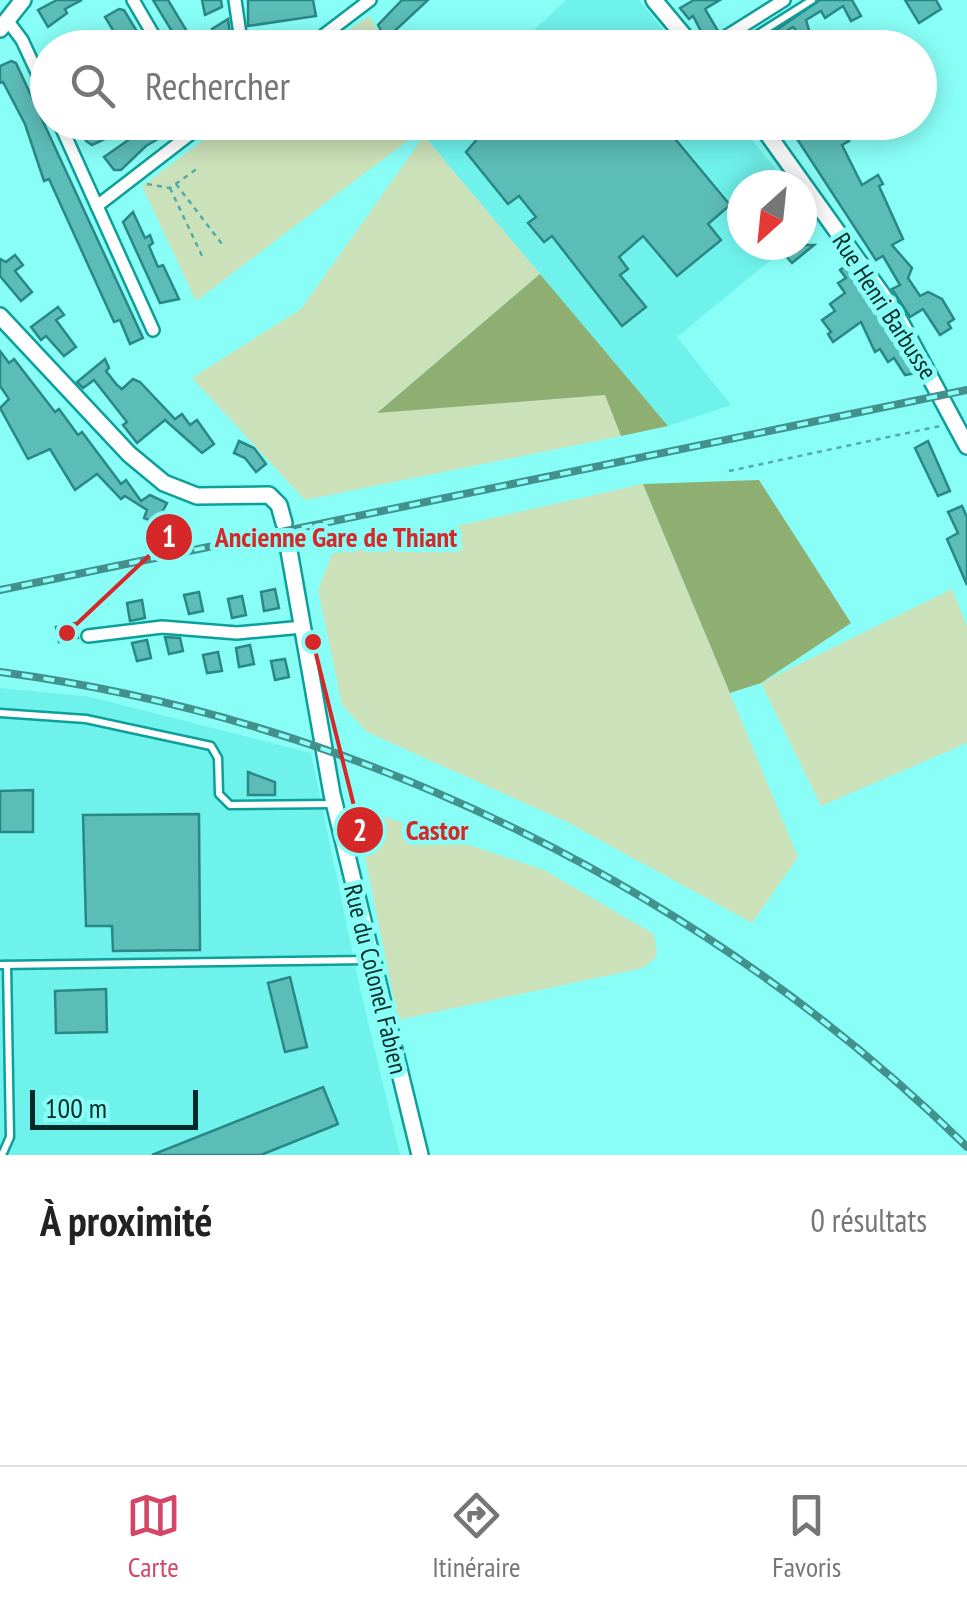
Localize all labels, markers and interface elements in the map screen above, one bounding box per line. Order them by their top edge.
search box [30,30,937,140]
icon: search [65,58,120,113]
text: Rechercher [145,61,290,110]
north arrow [727,170,817,260]
street label: Rue Henri Barbusse [826,227,944,385]
callout: Ancienne Gare de Thiant [144,508,477,566]
text: 1 [162,516,176,555]
text: Ancienne Gare de Thiant [214,518,457,555]
callout: Castor [335,801,488,859]
text: 2 [353,810,367,849]
text: Castor [406,811,469,848]
street label: Rue du Colonel Fabien [337,881,415,1077]
scale bar [30,1085,198,1130]
text: 100 m [45,1089,107,1126]
text: À proximité [40,1193,212,1248]
text: 0 résultats [810,1199,927,1241]
tab: Carte [126,1488,181,1585]
tab: Itinéraire [432,1488,521,1585]
tab: Favoris [772,1488,841,1585]

